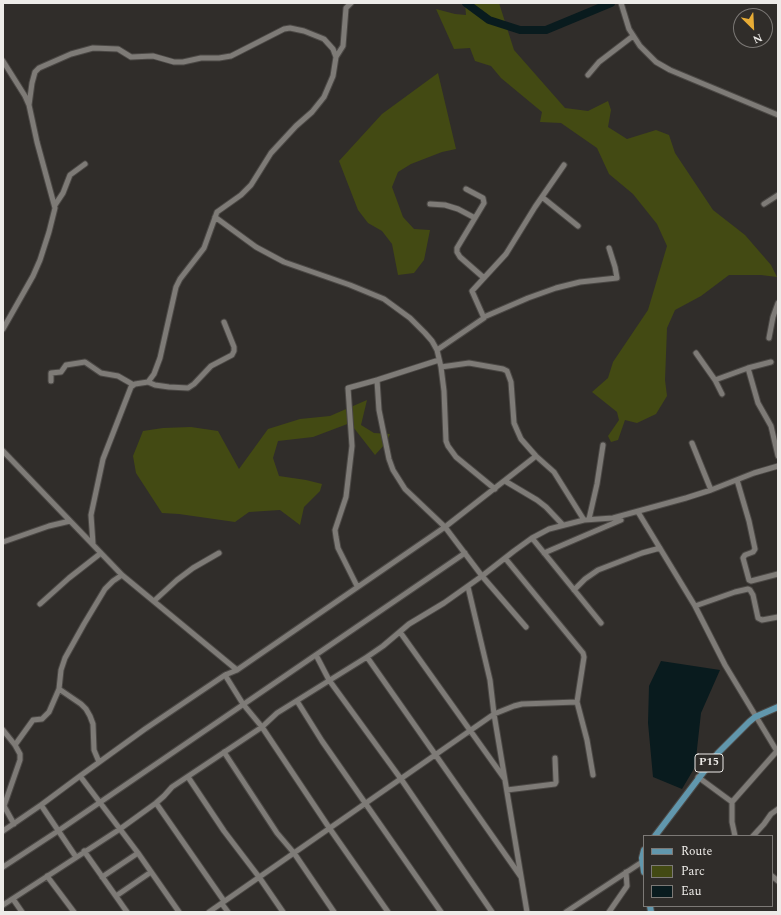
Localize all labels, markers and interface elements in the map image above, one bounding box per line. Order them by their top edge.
north arrow [733,8,773,48]
text: N [750,29,765,48]
road number: P15 [695,754,723,772]
legend [643,835,773,907]
text: Route [681,842,712,861]
text: Parc [681,862,705,881]
text: Eau [681,882,701,901]

